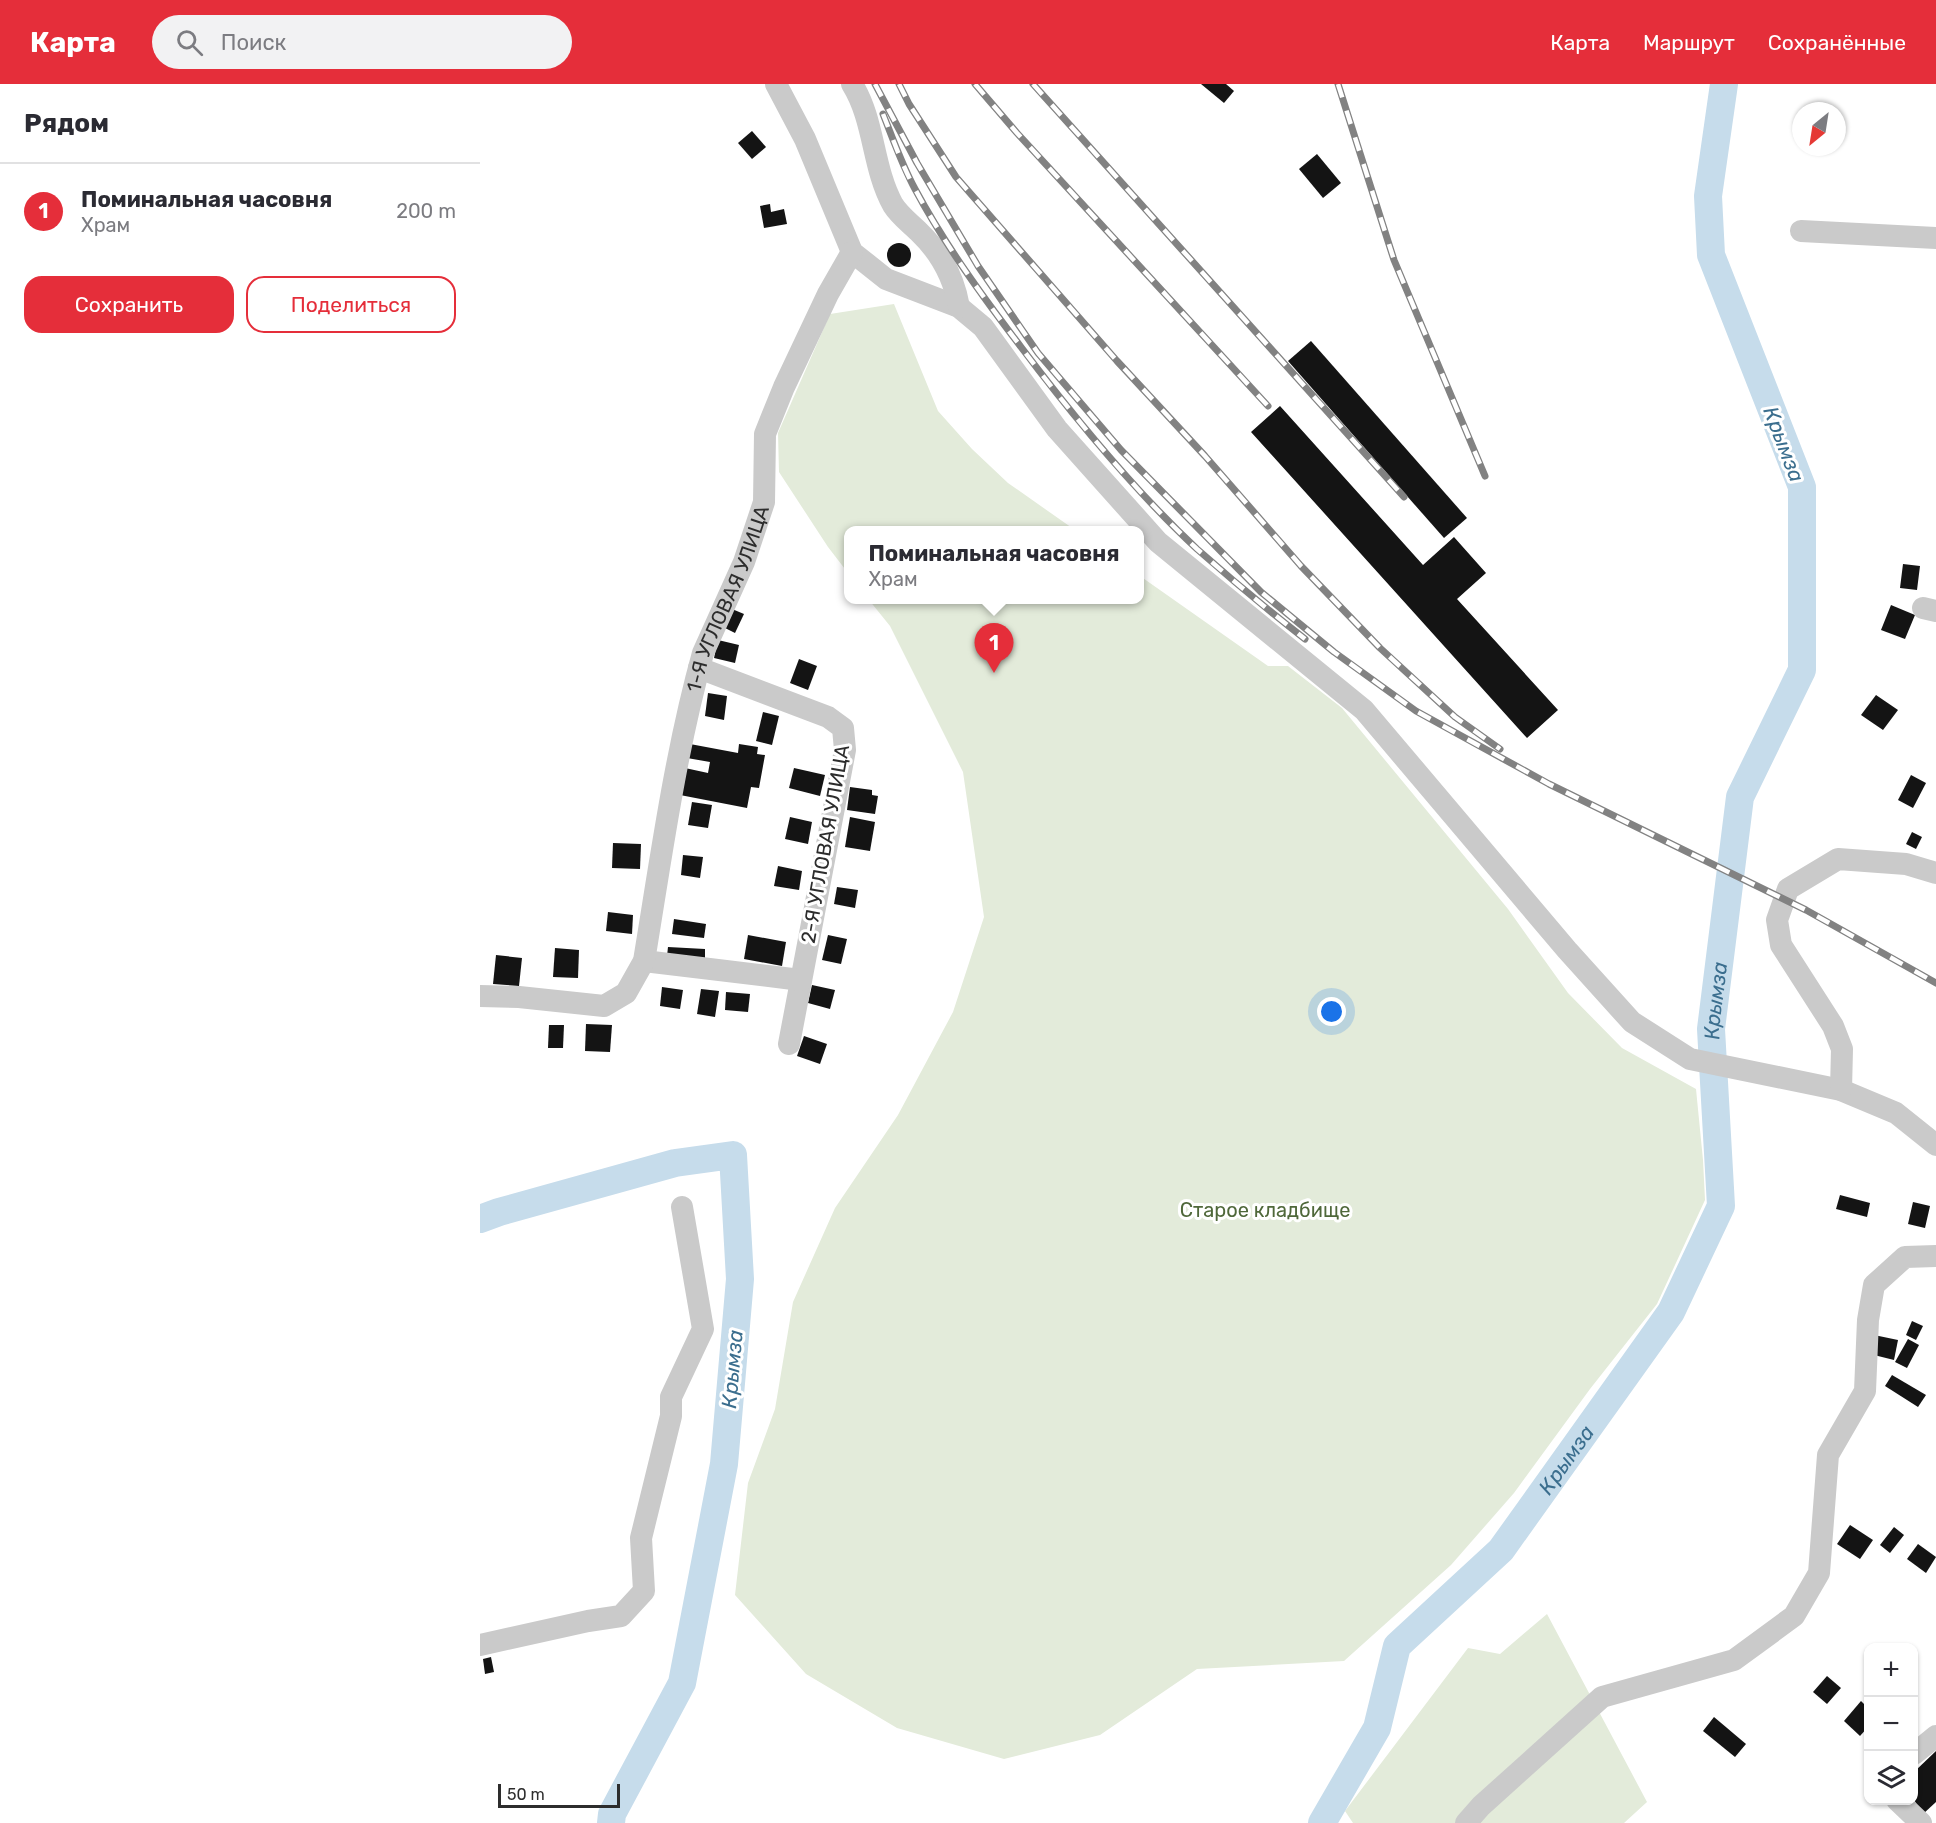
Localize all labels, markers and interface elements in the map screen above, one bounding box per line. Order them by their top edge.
search box [152,15,572,69]
text: Карта [30,26,116,59]
icon: search [173,26,206,59]
text: Поиск [221,29,286,56]
text: Карта [1550,30,1610,55]
text: Маршрут [1643,30,1735,55]
text: Сохранённые [1768,30,1906,55]
north arrow [1792,102,1846,156]
text: Рядом [24,108,109,139]
text: Поминальная часовня [81,186,332,213]
text: 1 [39,199,48,223]
text: 200 m [396,199,456,223]
text: Храм [81,213,130,237]
button: Сохранить [24,276,234,333]
button: Поделиться [246,276,456,333]
water label: Крымза [1758,403,1810,485]
street label: 1-Я УГЛОВАЯ УЛИЦА [681,502,774,695]
popup [844,526,1144,604]
text: Поминальная часовня [868,540,1120,567]
text: Храм [868,567,918,591]
pin: 1 [974,624,1014,673]
street label: 2-Я УГЛОВАЯ УЛИЦА [796,743,854,945]
water label: Крымза [1698,960,1732,1041]
your location [1317,997,1346,1026]
park label: Старое кладбище [1180,1198,1350,1222]
water label: Крымза [716,1329,748,1409]
water label: Крымза [1533,1420,1599,1499]
map controls [1864,1643,1918,1805]
button: + [1864,1643,1918,1697]
button: − [1864,1697,1918,1751]
button: layers [1864,1751,1918,1805]
scale bar [498,1781,620,1808]
text: 50 m [507,1785,545,1804]

